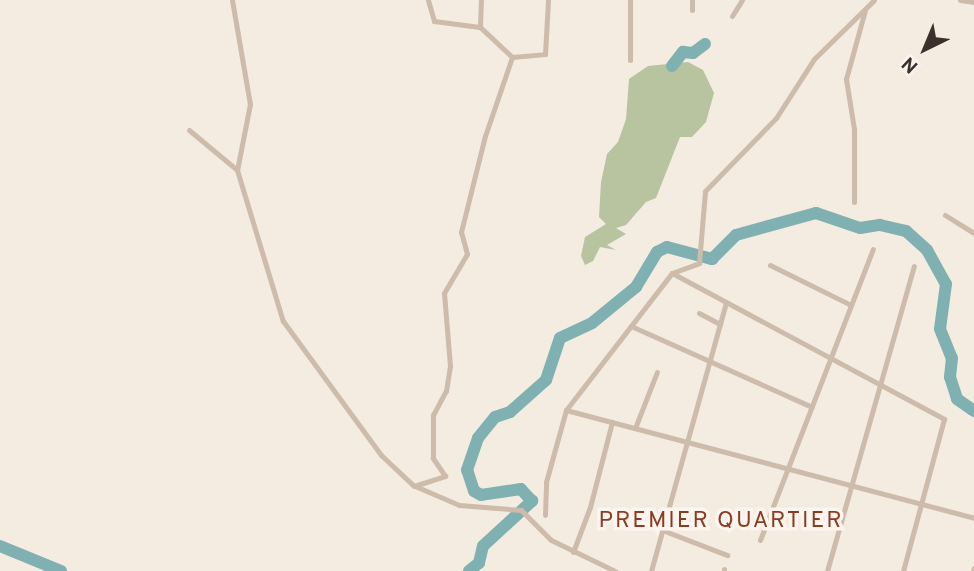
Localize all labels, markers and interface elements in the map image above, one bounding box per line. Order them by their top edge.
north arrow [890,14,960,84]
text: N [898,51,924,78]
district label: PREMIER QUARTIER [601,508,841,536]

